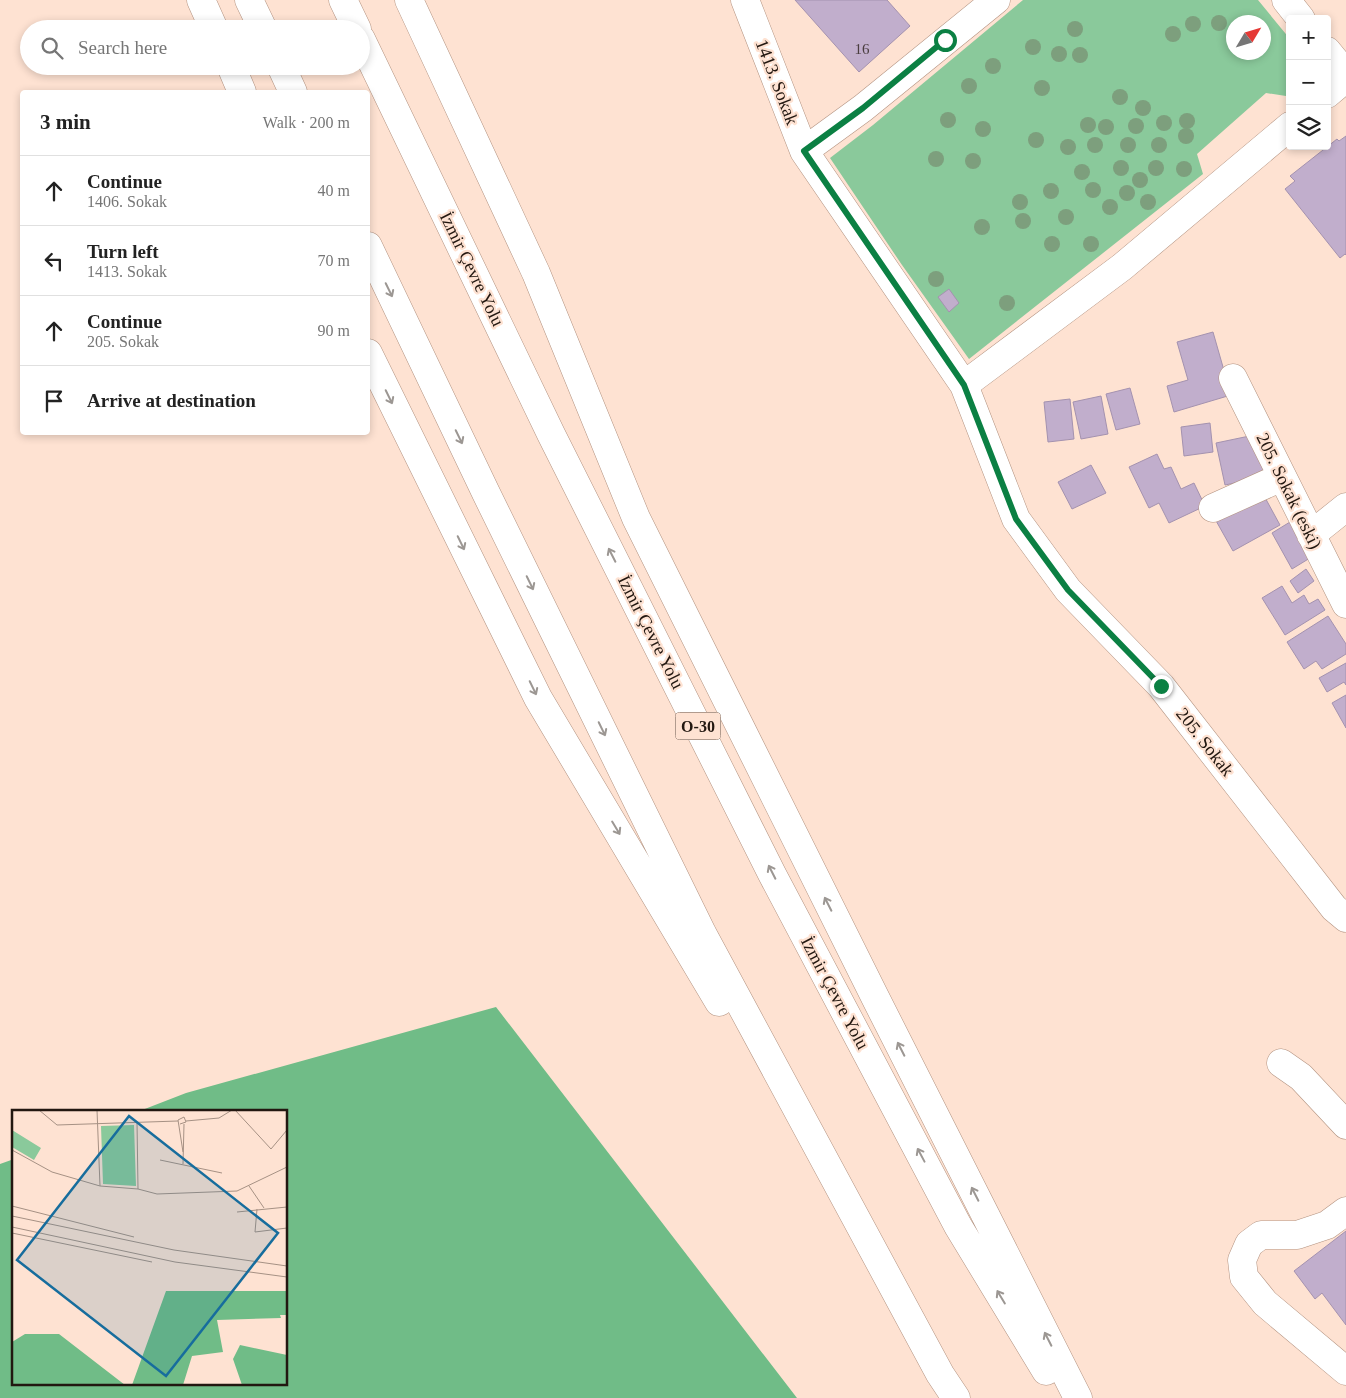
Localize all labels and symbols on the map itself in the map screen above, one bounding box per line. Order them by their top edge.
north arrow [1226,15,1271,60]
route start [934,29,957,52]
street label: 1413. Sokak [752,36,802,128]
house number: 16 [855,41,870,57]
street label: İzmir Çevre Yolu [436,209,508,329]
one-way arrow [384,283,394,298]
one-way arrow [385,389,394,404]
one-way arrow [455,429,464,444]
street label: 205. Sokak (eski) [1251,430,1326,553]
one-way arrow [456,535,466,550]
one-way arrow [607,548,616,563]
street label: İzmir Çevre Yolu [614,572,688,692]
one-way arrow [526,575,535,590]
route end [1150,675,1173,698]
one-way arrow [529,680,539,695]
street label: 205. Sokak [1172,704,1238,780]
road number: O-30 [676,712,720,739]
one-way arrow [598,721,607,736]
one-way arrow [611,821,621,835]
one-way arrow [767,865,776,880]
one-way arrow [823,897,832,912]
street label: İzmir Çevre Yolu [797,933,873,1053]
one-way arrow [896,1042,905,1057]
inset map [12,1110,288,1386]
one-way arrow [915,1149,925,1163]
one-way arrow [970,1187,979,1202]
one-way arrow [995,1290,1005,1304]
one-way arrow [1043,1332,1052,1347]

